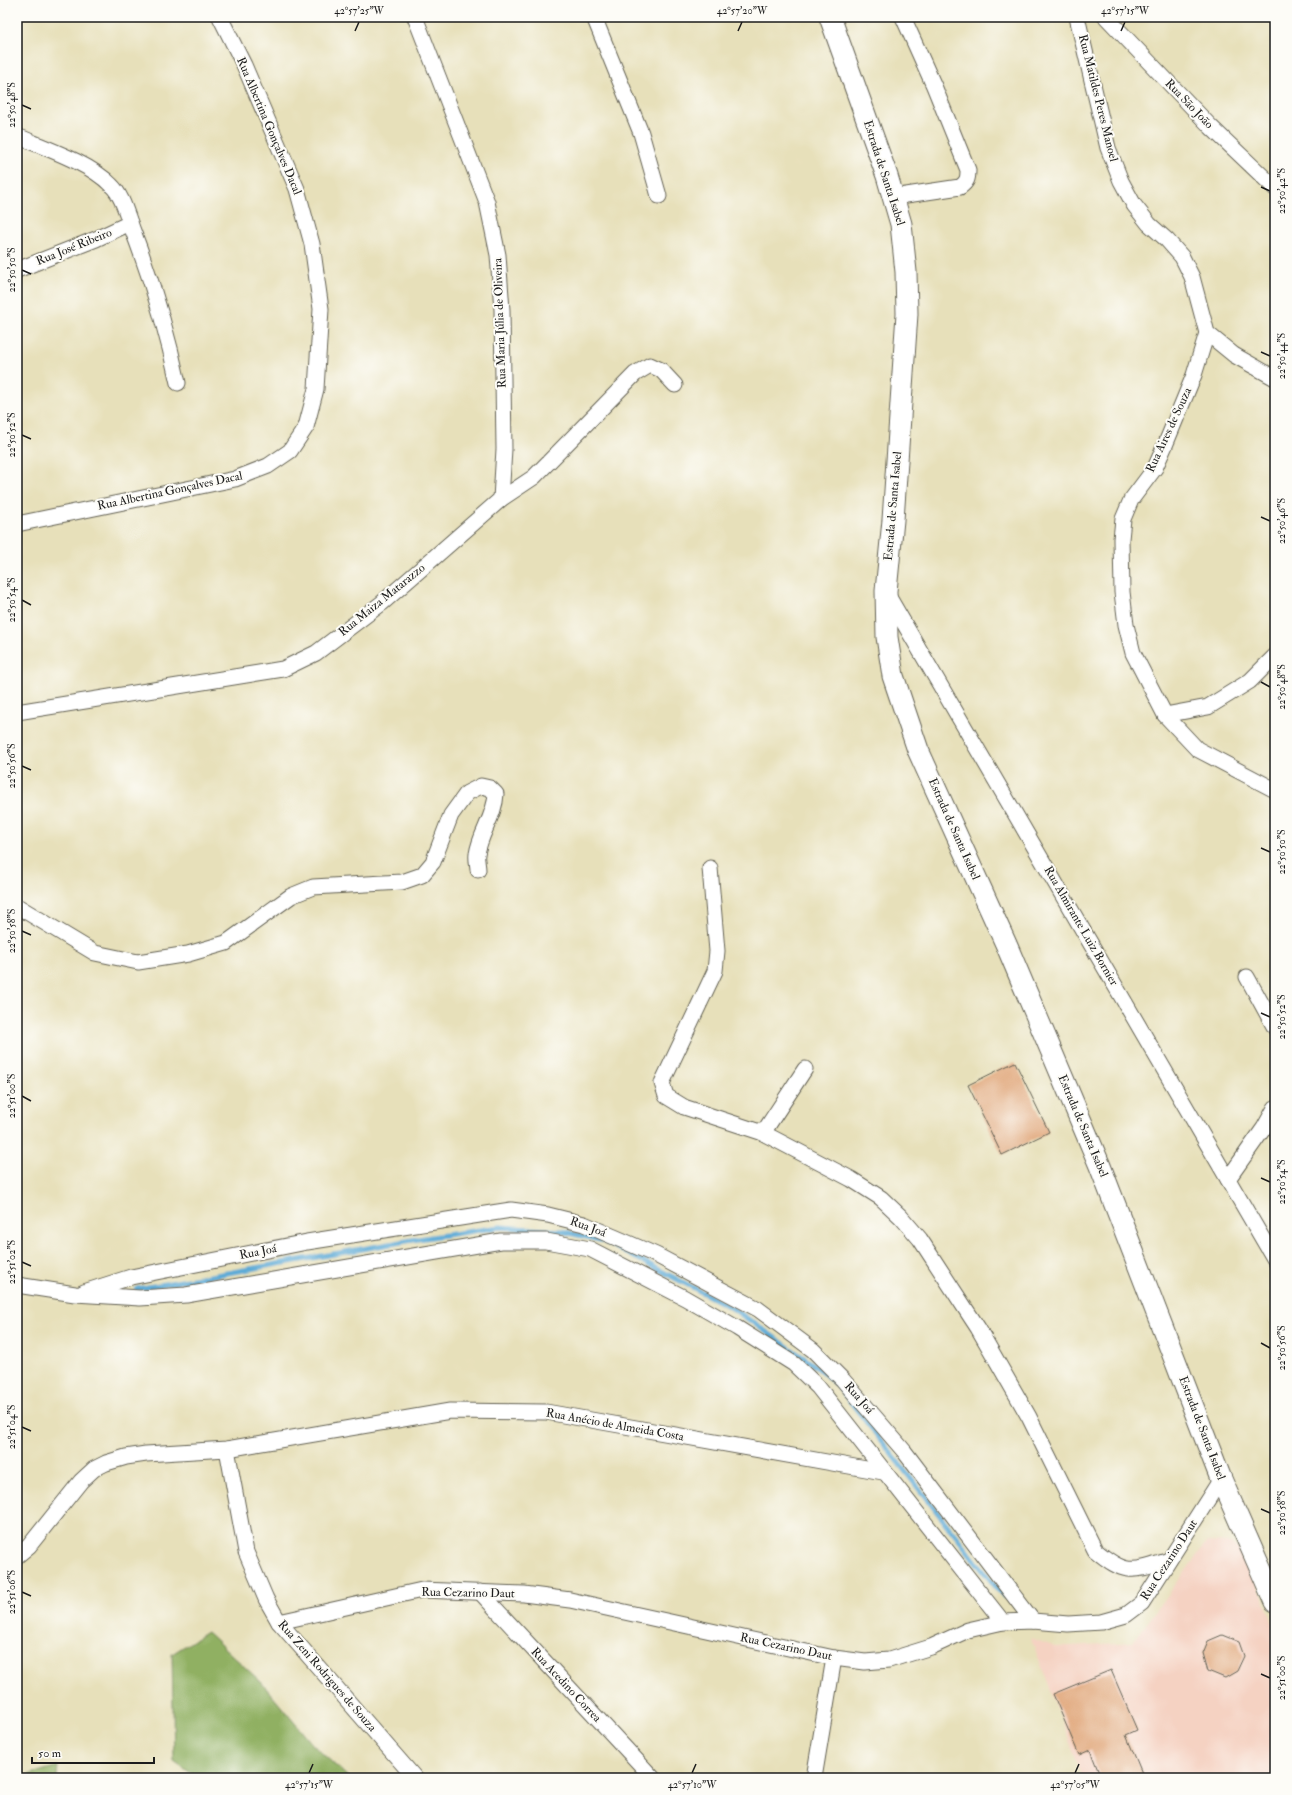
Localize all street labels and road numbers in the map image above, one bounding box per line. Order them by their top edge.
street label: Rua Matildes Peres Manoel [1075,33,1121,163]
street label: Rua Albertina Gonçalves Dacal [233,55,305,197]
street label: Rua São João [1162,76,1216,132]
street label: Estrada de Santa Isabel [860,118,908,228]
street label: Rua José Ribeiro [34,225,114,269]
street label: Rua Maria Júlia de Oliveira [490,257,510,388]
street label: Rua Aires de Souza [1143,384,1196,475]
street label: Estrada de Santa Isabel [881,451,905,561]
street label: Rua Albertina Gonçalves Dacal [96,468,244,514]
street label: Rua Maiza Matarazzo [336,560,429,640]
street label: Estrada de Santa Isabel [925,776,983,882]
street label: Rua Almirante Luiz Bornier [1041,864,1122,989]
street label: Estrada de Santa Isabel [1055,1073,1111,1179]
street label: Rua Joá [568,1214,609,1241]
street label: Rua Joá [238,1241,279,1263]
street label: Estrada de Santa Isabel [1175,1374,1229,1482]
street label: Rua Joá [841,1379,878,1418]
street label: Rua Anécio de Almeida Costa [545,1405,686,1445]
street label: Rua Cezarino Daut [1137,1517,1201,1603]
street label: Rua Cezarino Daut [421,1585,515,1601]
street label: Rua Zeni Rodrigues de Souza [275,1617,380,1736]
street label: Rua Cezarino Daut [739,1630,833,1664]
street label: Rua Acedino Correa [528,1645,605,1726]

